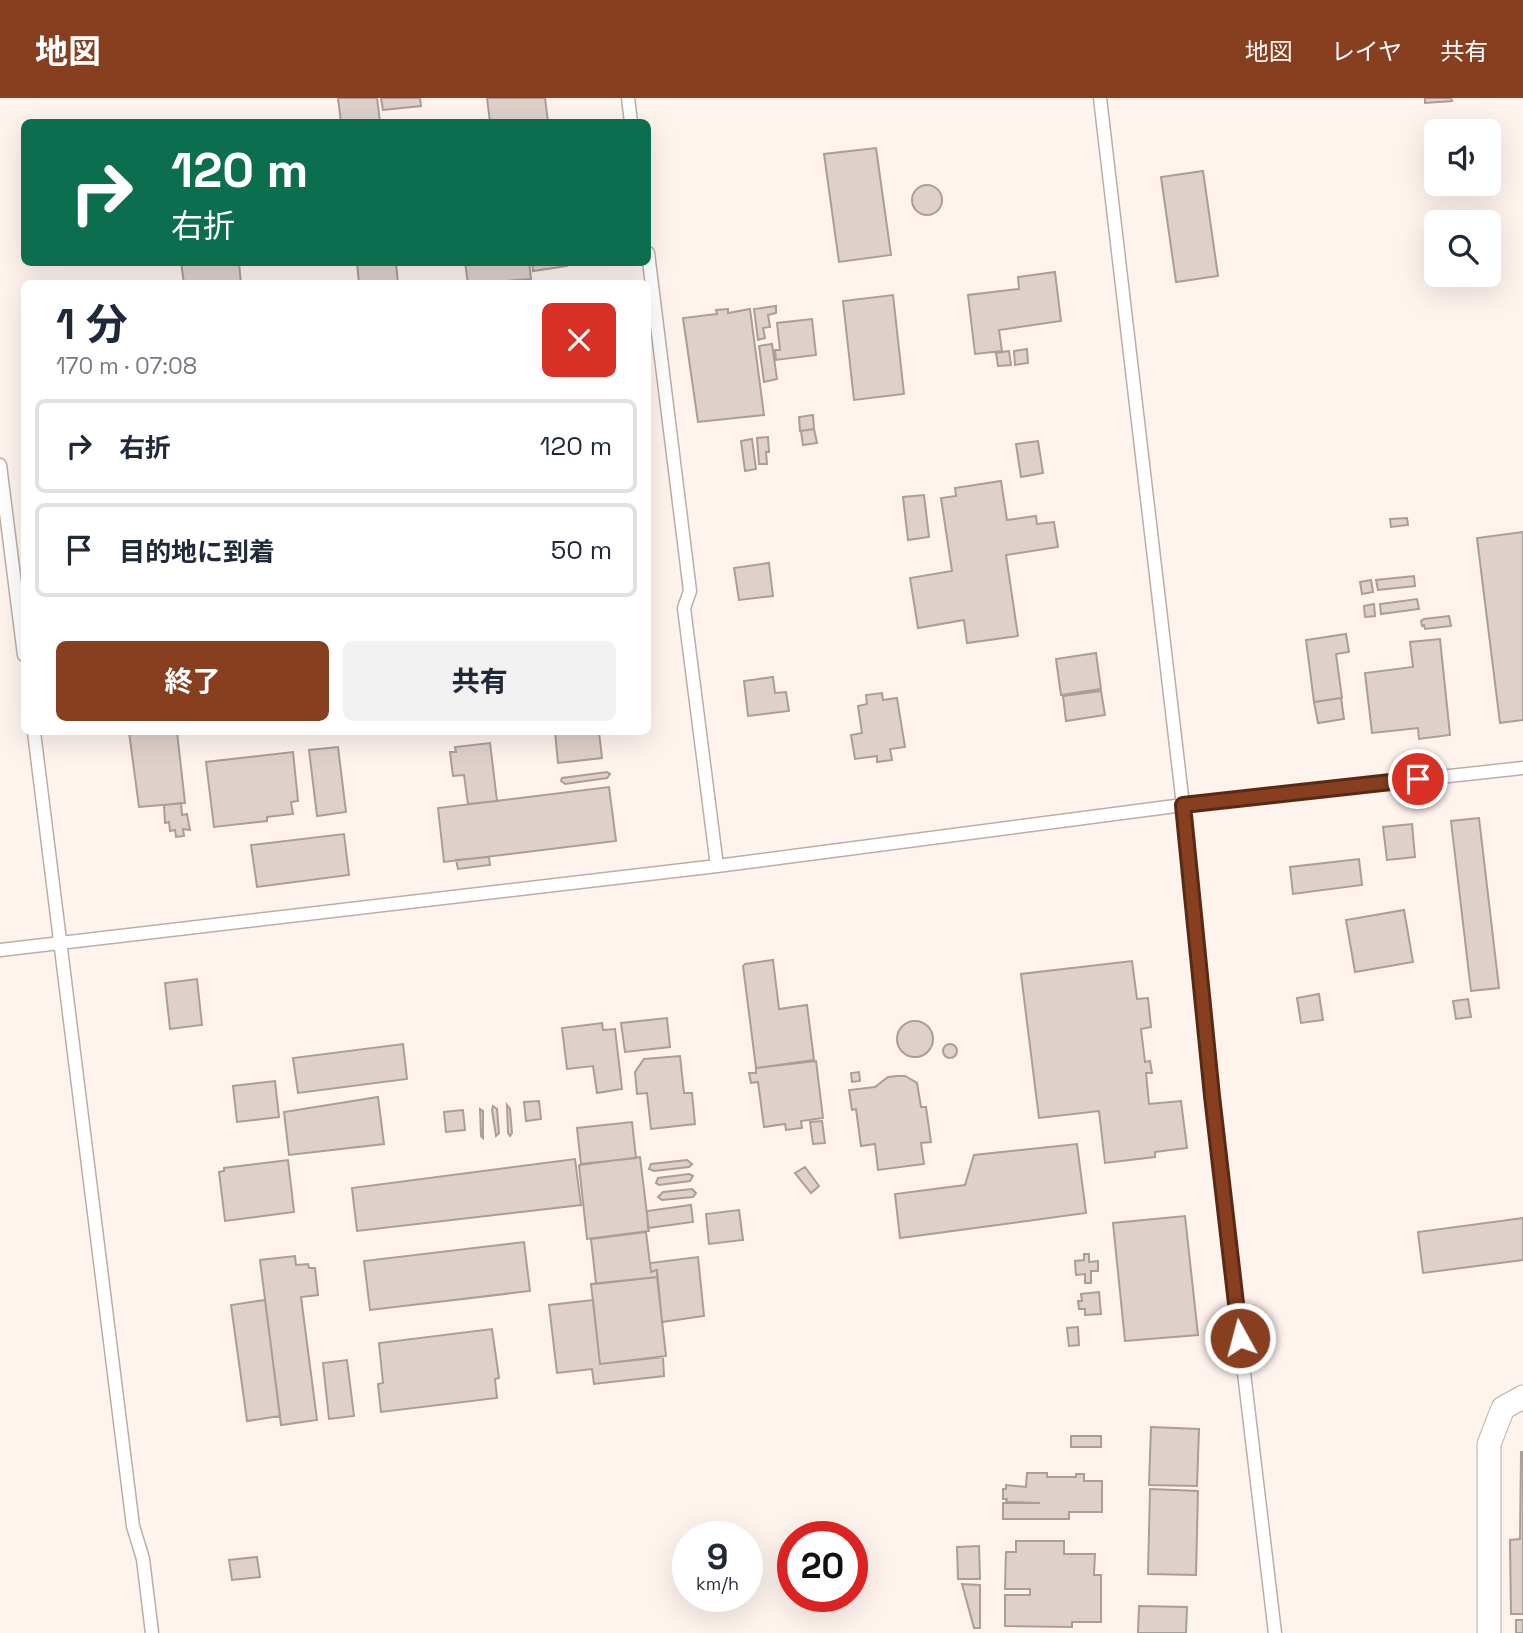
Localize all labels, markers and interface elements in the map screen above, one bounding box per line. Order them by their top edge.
text: 地図 [35,31,101,73]
text: 地図 [1245,36,1293,67]
text: レイヤ [1331,36,1402,67]
text: 共有 [1440,36,1488,67]
map controls [1424,119,1501,287]
button: sound [1424,119,1501,196]
text: 120 m [171,139,308,201]
icon: right [56,147,147,238]
text: 右折 [171,206,235,246]
button: search [1424,210,1501,287]
text: 1 分 [56,298,128,351]
button: close [542,303,616,377]
text: 170 m · 07:08 [56,351,197,381]
icon: right [60,427,98,465]
text: 120 m [540,429,612,463]
text: 右折 [119,431,171,465]
icon: arrive [60,531,98,569]
text: 50 m [551,533,612,567]
text: 目的地に到着 [119,535,275,569]
button: 終了 [56,641,329,721]
button: 共有 [343,641,616,721]
pin [1388,749,1448,809]
icon: arrive [1399,760,1437,798]
position arrow [1203,1301,1277,1375]
speed limit sign: 20 [777,1521,868,1612]
text: 9 [707,1535,728,1579]
text: km/h [696,1572,739,1595]

